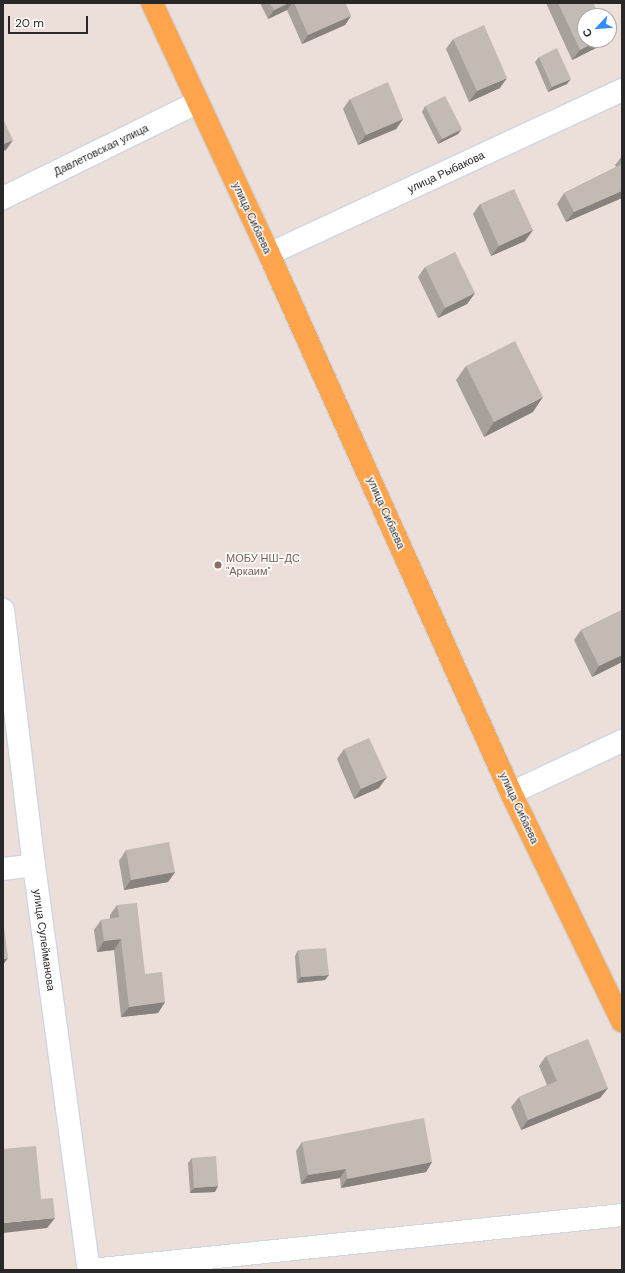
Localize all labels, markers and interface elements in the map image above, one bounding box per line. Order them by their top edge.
scale bar [10,8,90,34]
north arrow [577,8,617,48]
text: 20 m [15,15,44,31]
text: С [579,26,595,39]
street label: Давлетовская улица [51,121,151,179]
street label: улица Рыбакова [405,148,487,196]
street label: улица Сибаева [230,180,274,256]
street label: улица Сибаева [364,475,408,551]
place label: МОБУ НШ-ДС "Аркаим" [226,552,300,578]
marker: МОБУ НШ-ДС "Аркаим" [213,560,223,570]
street label: улица Сибаева [497,770,541,846]
street label: улица Сулейманова [30,888,58,992]

